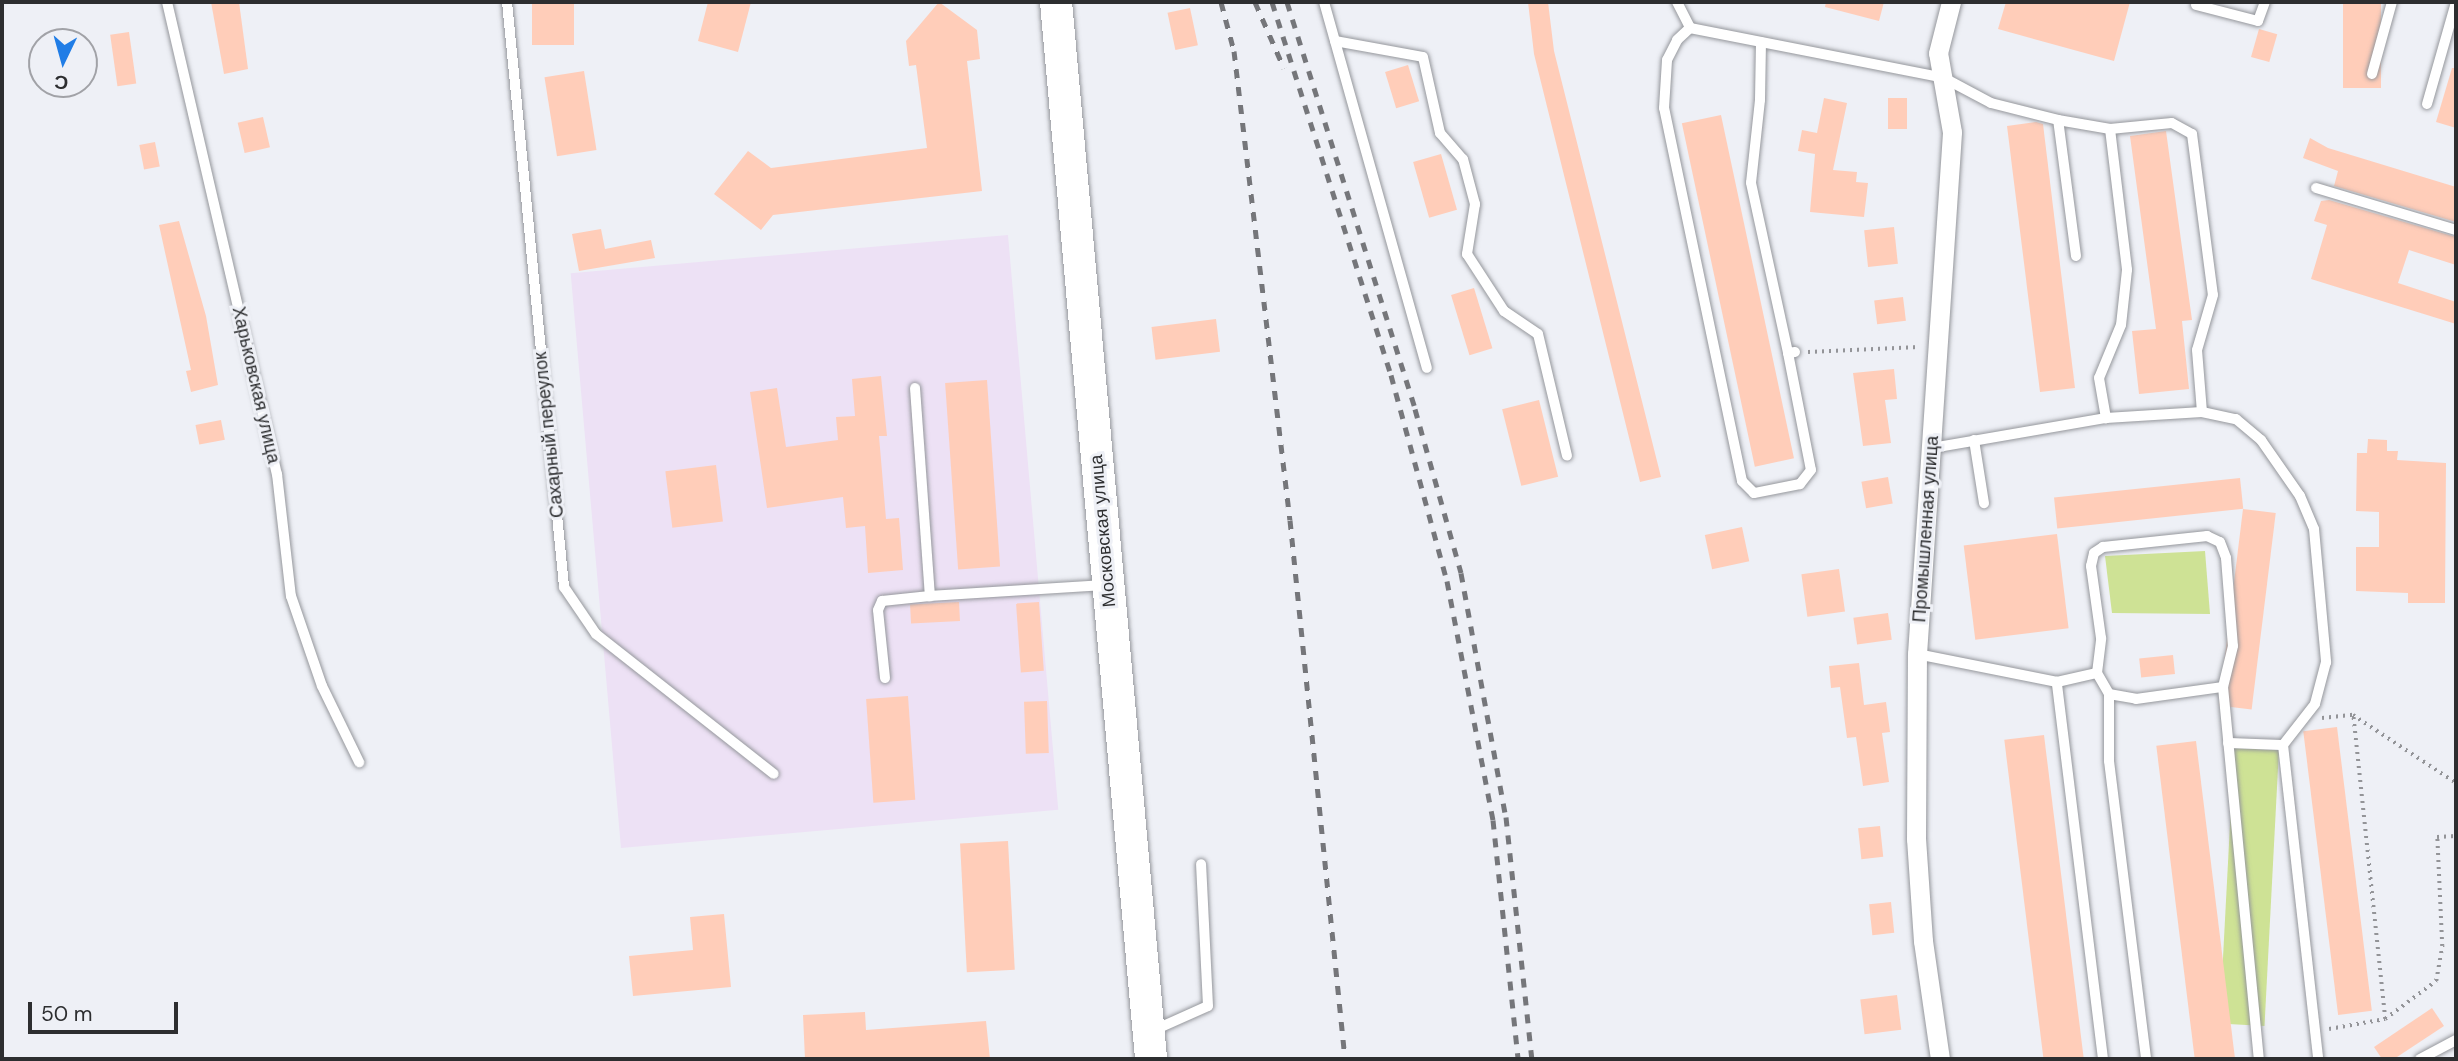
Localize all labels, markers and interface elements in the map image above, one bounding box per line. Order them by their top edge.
north arrow [28,28,98,98]
text: С [53,69,69,95]
street label: Харьковская улица [227,305,285,465]
street label: Сахарный переулок [530,351,568,519]
street label: Промышленная улица [1909,435,1943,623]
street label: Московская улица [1086,454,1120,608]
scale bar [32,988,182,1032]
text: 50 m [41,1000,92,1028]

